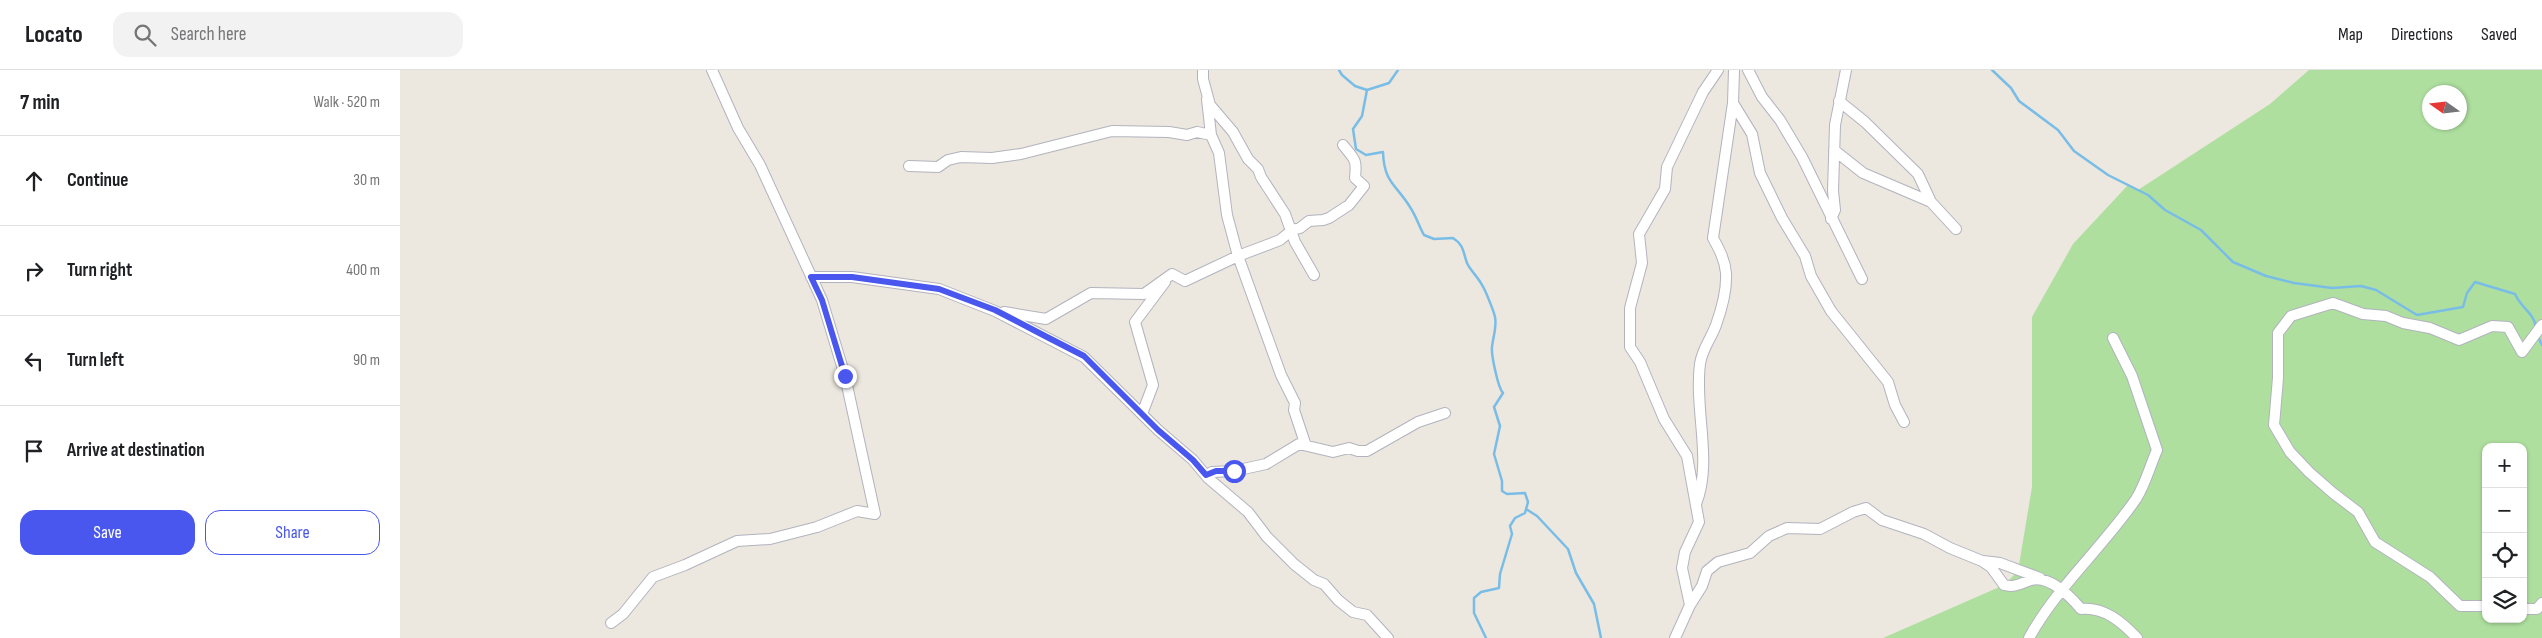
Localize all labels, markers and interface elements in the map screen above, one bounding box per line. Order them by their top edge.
search box [113,12,463,57]
text: Locato [25,20,83,49]
icon: search [131,21,159,49]
text: Search here [171,23,246,46]
text: Map [2338,24,2363,45]
text: Directions [2391,24,2453,45]
text: Saved [2481,24,2517,45]
north arrow [2422,85,2467,130]
text: 7 min [20,90,60,115]
text: Walk · 520 m [314,93,380,112]
icon: ahead [20,167,48,195]
text: Continue [67,169,128,192]
text: 30 m [353,171,380,190]
icon: right [20,257,48,285]
text: Turn right [67,259,132,282]
text: 400 m [346,261,380,280]
icon: left [20,347,48,375]
text: Turn left [67,349,124,372]
text: 90 m [353,351,380,370]
route end [834,365,857,388]
icon: arrive [20,437,48,465]
text: Arrive at destination [67,439,205,462]
map controls [2482,443,2527,623]
button: + [2482,443,2527,488]
route start [1223,460,1246,483]
button: − [2482,488,2527,533]
button: Save [20,510,195,555]
button: Share [205,510,380,555]
button: locate [2482,533,2527,578]
button: layers [2482,578,2527,623]

